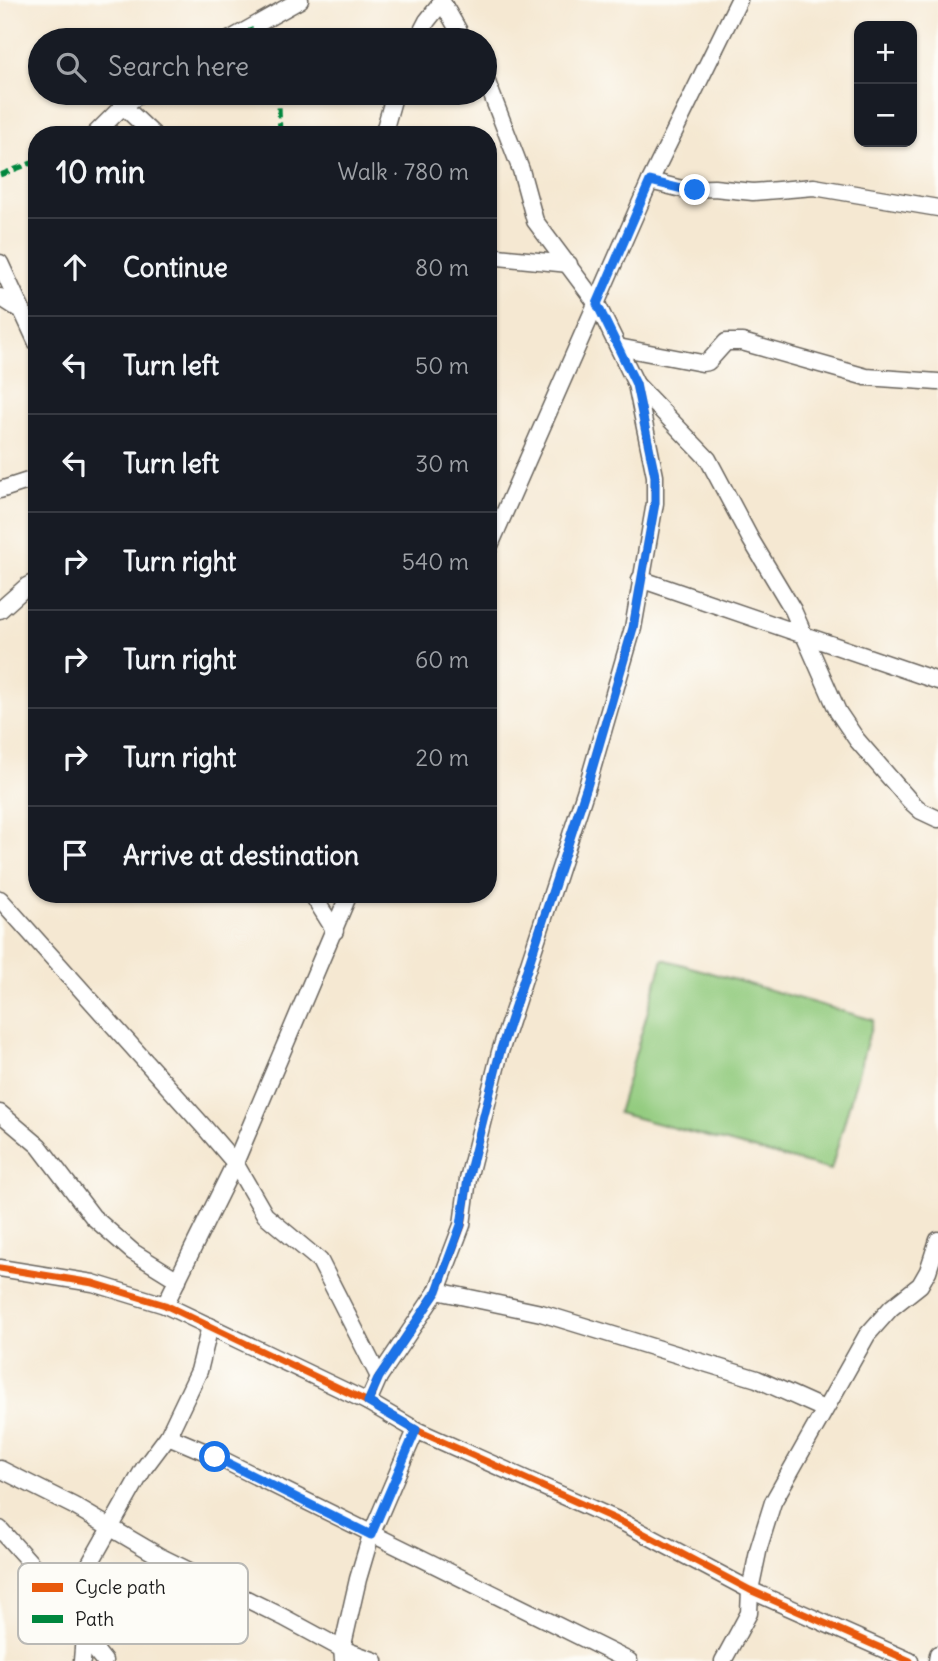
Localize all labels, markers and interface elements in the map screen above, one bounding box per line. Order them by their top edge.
map controls [854,21,917,147]
button: + [854,21,917,84]
search box [28,28,497,105]
icon: search [52,48,90,86]
text: Search here [108,50,249,83]
button: − [854,84,917,147]
text: 10 min [56,153,145,191]
text: Walk · 780 m [337,157,469,186]
route end [679,174,710,205]
icon: ahead [56,248,94,286]
text: Continue [123,251,228,284]
text: 80 m [415,253,469,282]
icon: left [56,346,94,384]
text: Turn left [123,349,219,382]
text: 50 m [415,351,469,380]
icon: left [56,444,94,482]
text: Turn left [123,447,219,480]
text: 30 m [415,449,469,478]
icon: right [56,542,94,580]
text: Turn right [123,545,236,578]
text: 540 m [402,547,469,576]
icon: right [56,640,94,678]
text: Turn right [123,643,236,676]
text: 60 m [415,645,469,674]
icon: right [56,738,94,776]
text: Turn right [123,741,236,774]
text: 20 m [416,743,469,772]
icon: arrive [56,836,94,874]
text: Arrive at destination [123,839,359,872]
route start [199,1441,230,1472]
legend [18,1563,248,1644]
text: Cycle path [75,1575,166,1599]
text: Path [75,1607,114,1631]

